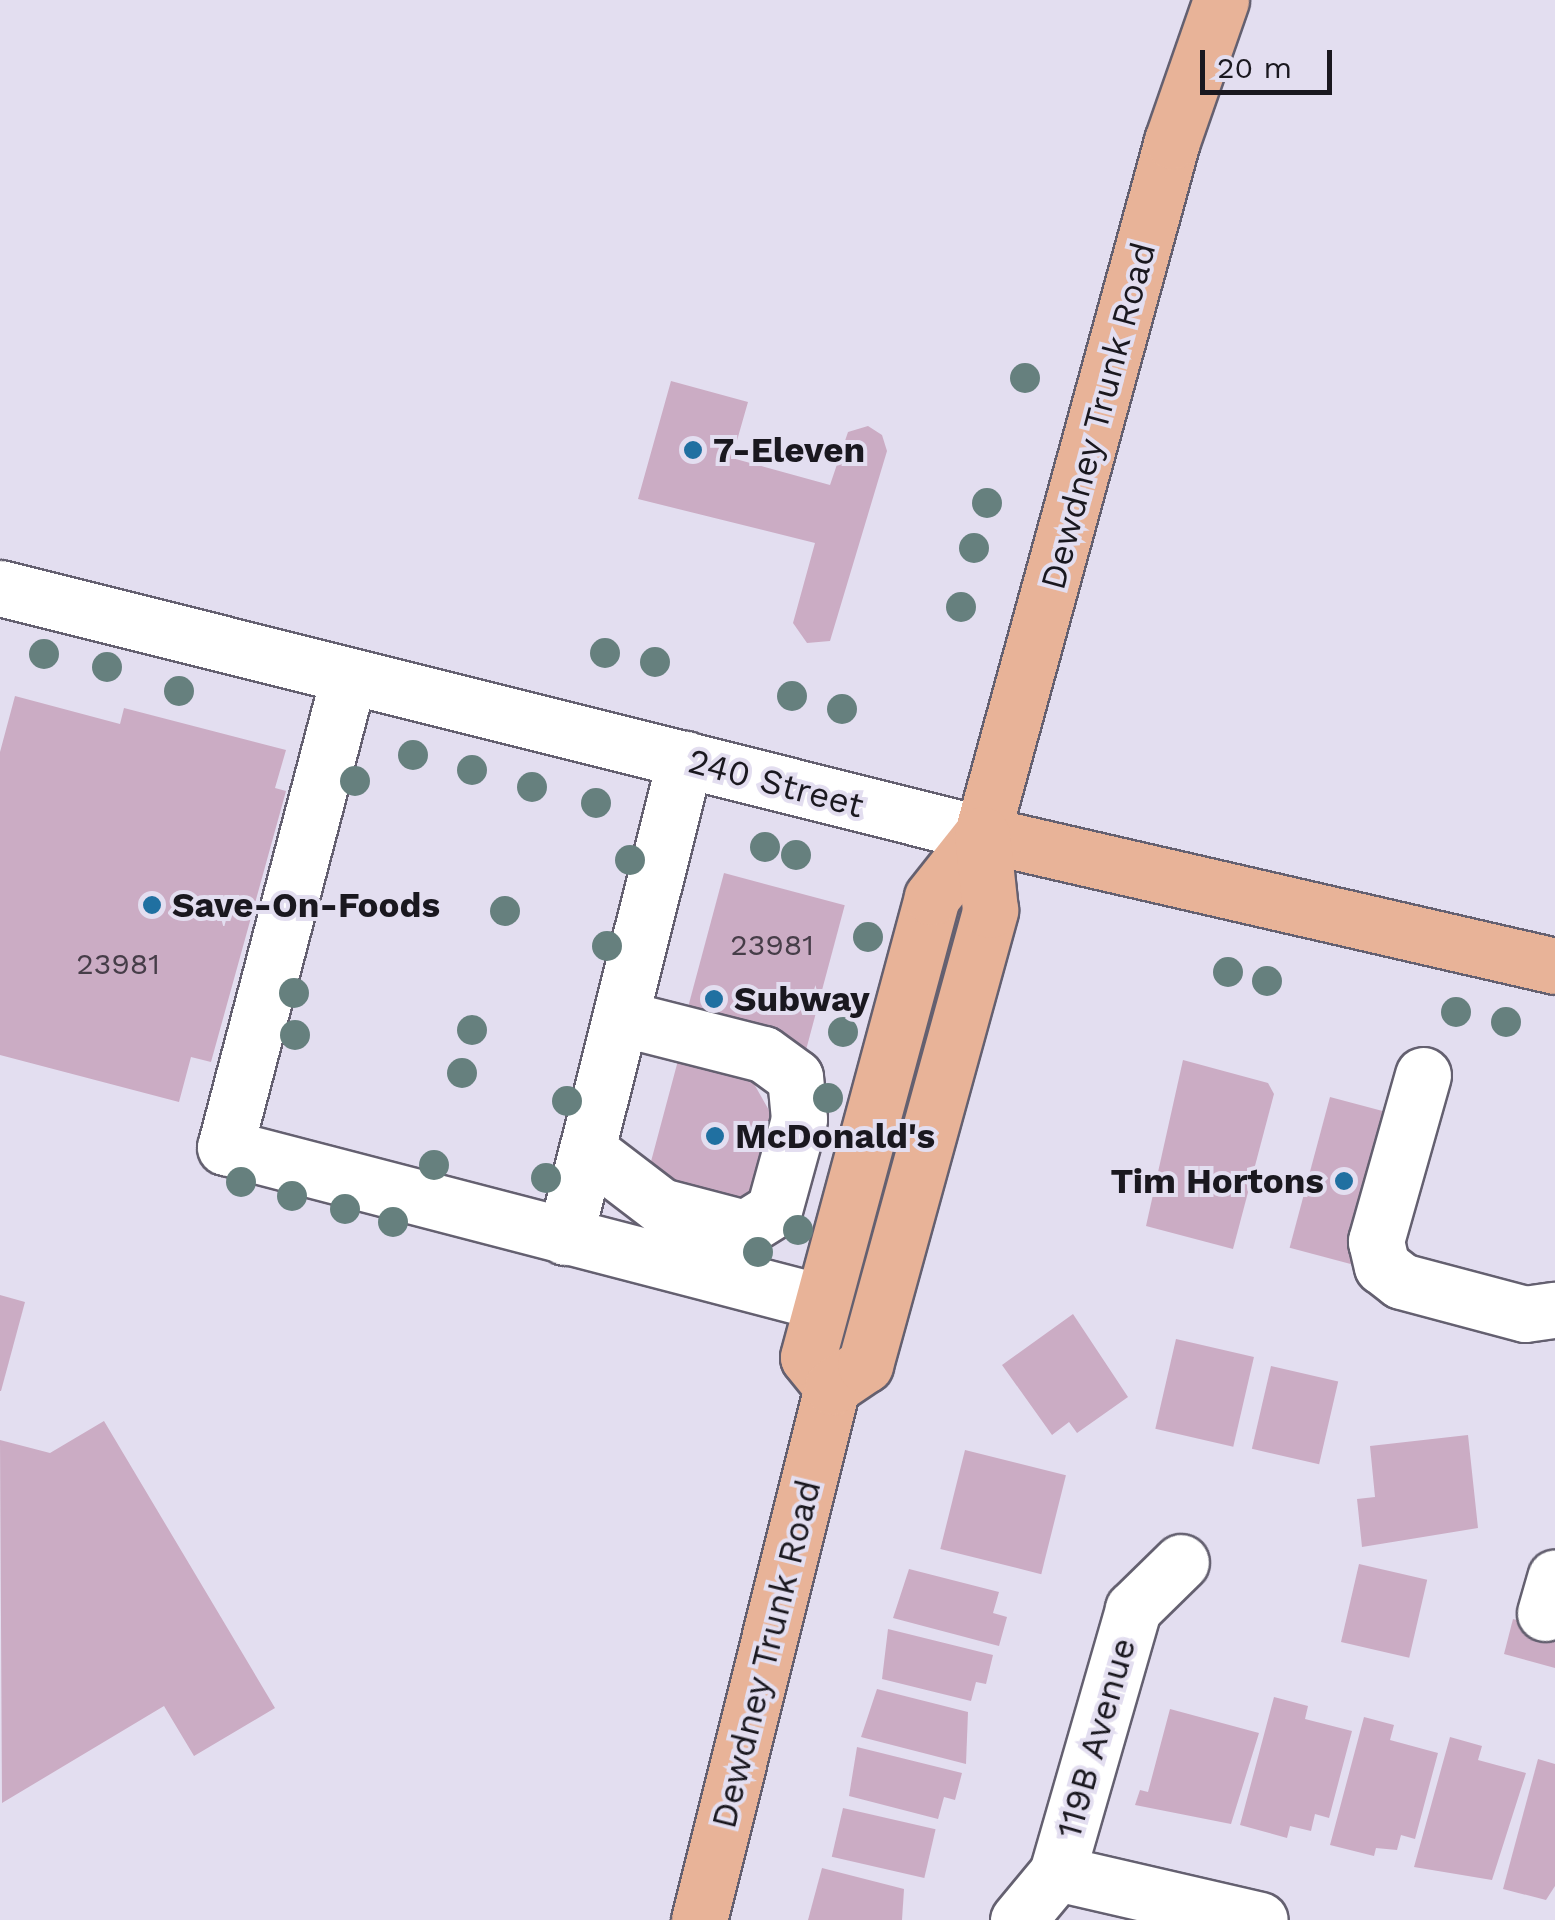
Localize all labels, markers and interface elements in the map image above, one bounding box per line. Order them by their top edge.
scale bar [1205,30,1338,92]
text: 20 m [1217,50,1292,85]
street label: Dewdney Trunk Road [1031,237,1165,595]
place label: 7-Eleven [713,429,865,471]
marker: 7-Eleven [682,439,704,461]
street label: 240 Street [684,739,868,827]
place label: Save-On-Foods [172,884,440,926]
marker: Save-On-Foods [141,894,163,916]
house number: 23981 [730,927,814,963]
house number: 23981 [76,946,160,982]
place label: Subway [734,978,870,1020]
marker: Subway [703,988,725,1010]
place label: McDonald's [735,1115,935,1157]
marker: McDonald's [704,1125,726,1147]
place label: Tim Hortons [1110,1160,1324,1202]
marker: Tim Hortons [1333,1170,1355,1192]
street label: Dewdney Trunk Road [702,1474,830,1834]
street label: 119B Avenue [1047,1632,1145,1844]

